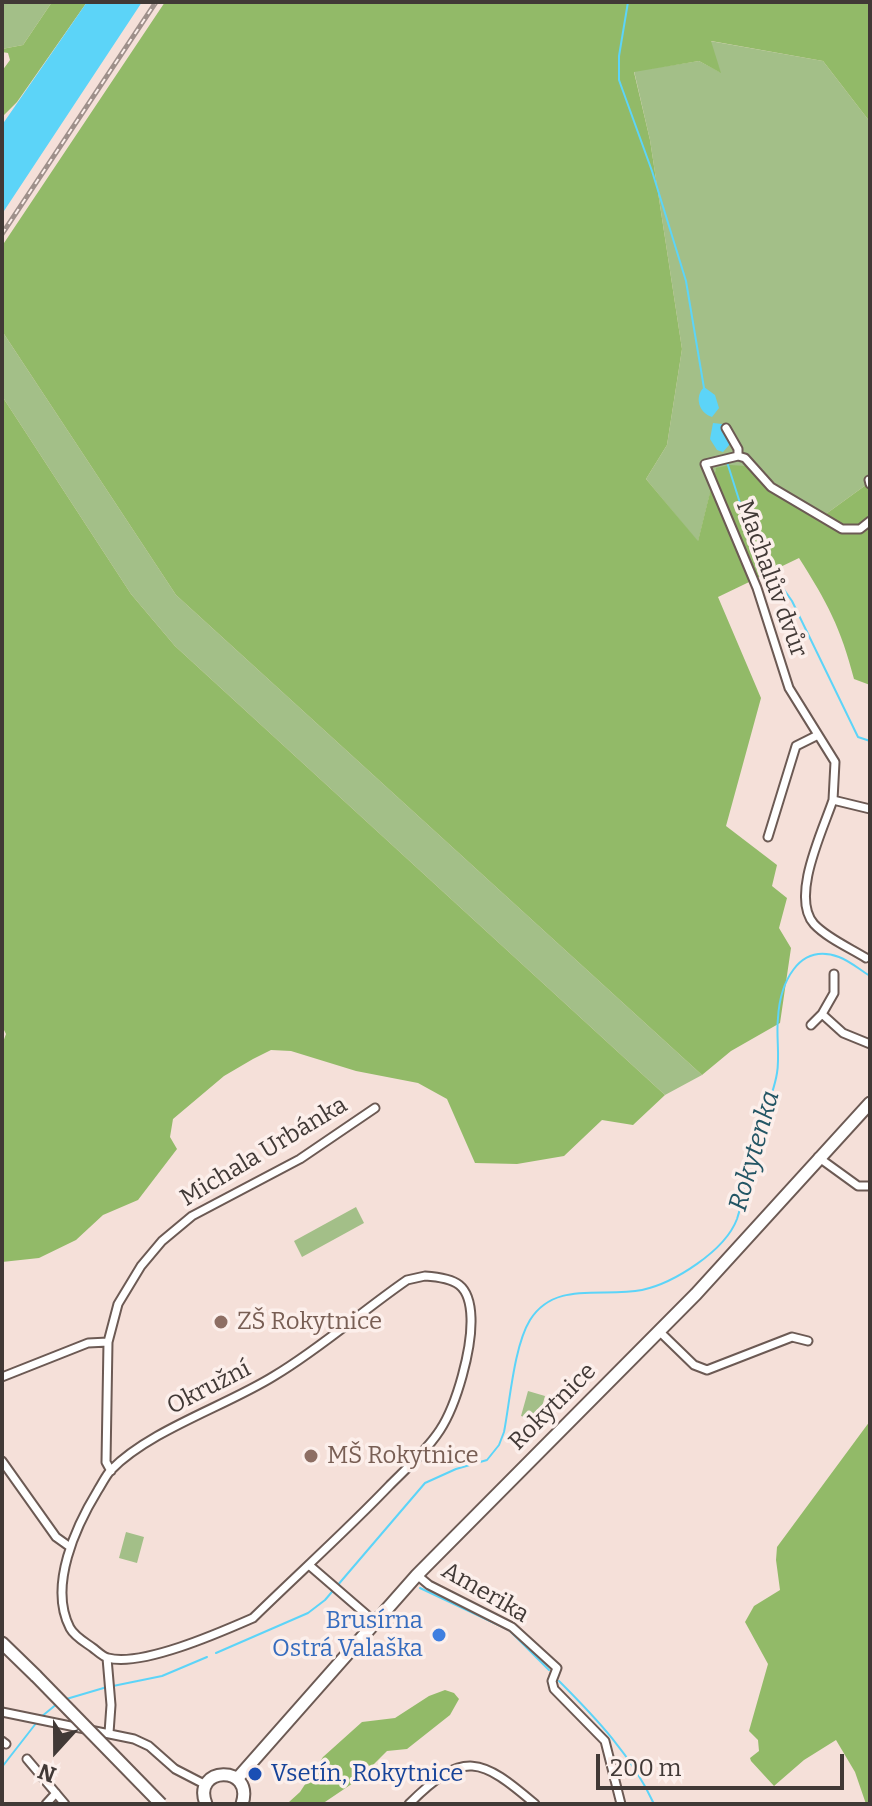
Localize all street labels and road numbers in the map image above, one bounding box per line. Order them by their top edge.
street label: Machalův dvůr [729,497,813,661]
street label: Michala Urbánka [175,1091,353,1213]
street label: Okružní [162,1355,256,1421]
street label: Rokytnice [503,1357,603,1457]
street label: Amerika [436,1557,534,1629]

